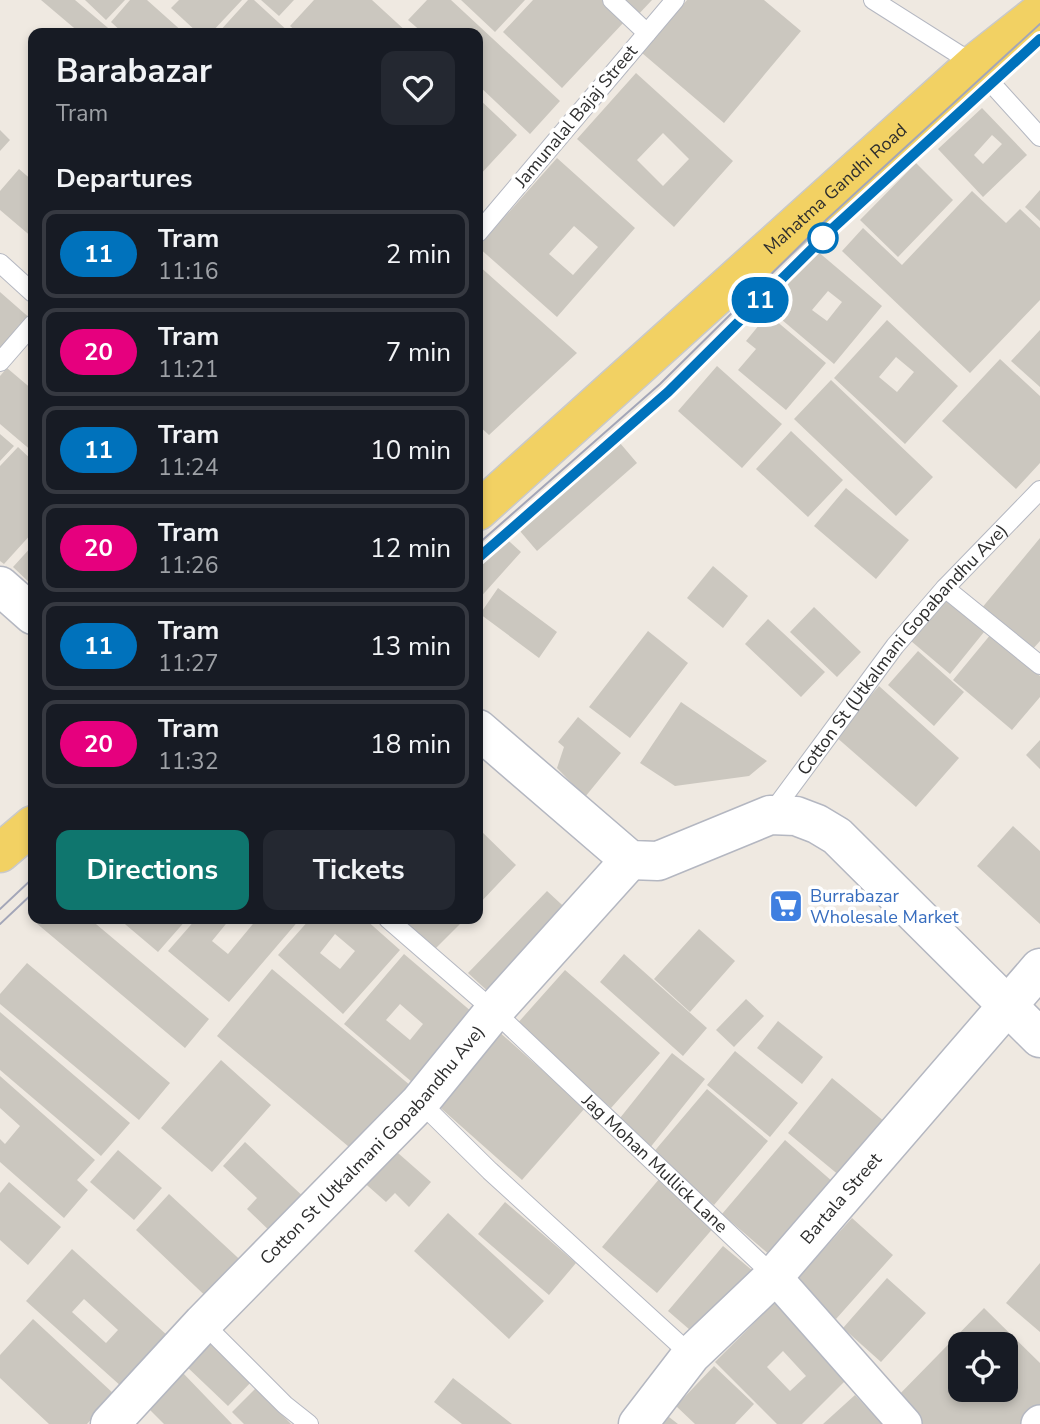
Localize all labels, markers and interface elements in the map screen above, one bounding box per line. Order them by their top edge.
street label: Jamunalal Bajaj Street [509,39,643,193]
text: Barabazar [56,49,212,94]
button: heart [381,51,455,125]
text: Tram [56,98,108,129]
street label: Mahatma Gandhi Road [759,118,912,260]
text: Departures [56,161,192,196]
text: Tram [158,221,219,256]
unlabelled marker [808,223,838,253]
text: 2 min [386,237,451,272]
text: 11 [84,238,113,270]
text: 11:16 [158,256,218,287]
line badge: 11 [728,277,792,323]
text: 11 [746,284,774,316]
text: Tram [158,319,219,354]
text: 7 min [386,335,451,370]
text: 20 [84,336,113,368]
text: 11:21 [158,354,218,385]
text: Tram [158,417,219,452]
text: 10 min [370,433,451,468]
text: 11 [84,434,113,466]
text: 11:24 [158,452,218,483]
text: Tram [158,515,219,550]
street label: Cotton St (Utkalmani Gopabandhu Ave) [791,519,1013,780]
text: 12 min [370,531,451,566]
text: 20 [84,532,113,564]
text: 11:26 [158,550,218,581]
text: Tram [158,613,219,648]
text: 13 min [370,629,451,664]
text: 11 [84,630,113,662]
text: 11:27 [158,648,218,679]
text: Tram [158,711,219,746]
text: 18 min [370,727,451,762]
text: 20 [84,728,113,760]
text: 11:32 [158,746,218,777]
button: Directions [56,830,249,910]
button: Tickets [263,830,455,910]
place label: Burrabazar Wholesale Market [810,884,959,929]
supermarket icon: Burrabazar Wholesale Market [767,887,805,925]
street label: Cotton St (Utkalmani Gopabandhu Ave) [255,1020,490,1270]
street label: Jag Mohan Mullick Lane [576,1088,733,1238]
street label: Bartala Street [795,1147,887,1249]
map controls [948,1332,1018,1402]
button: locate [948,1332,1018,1402]

